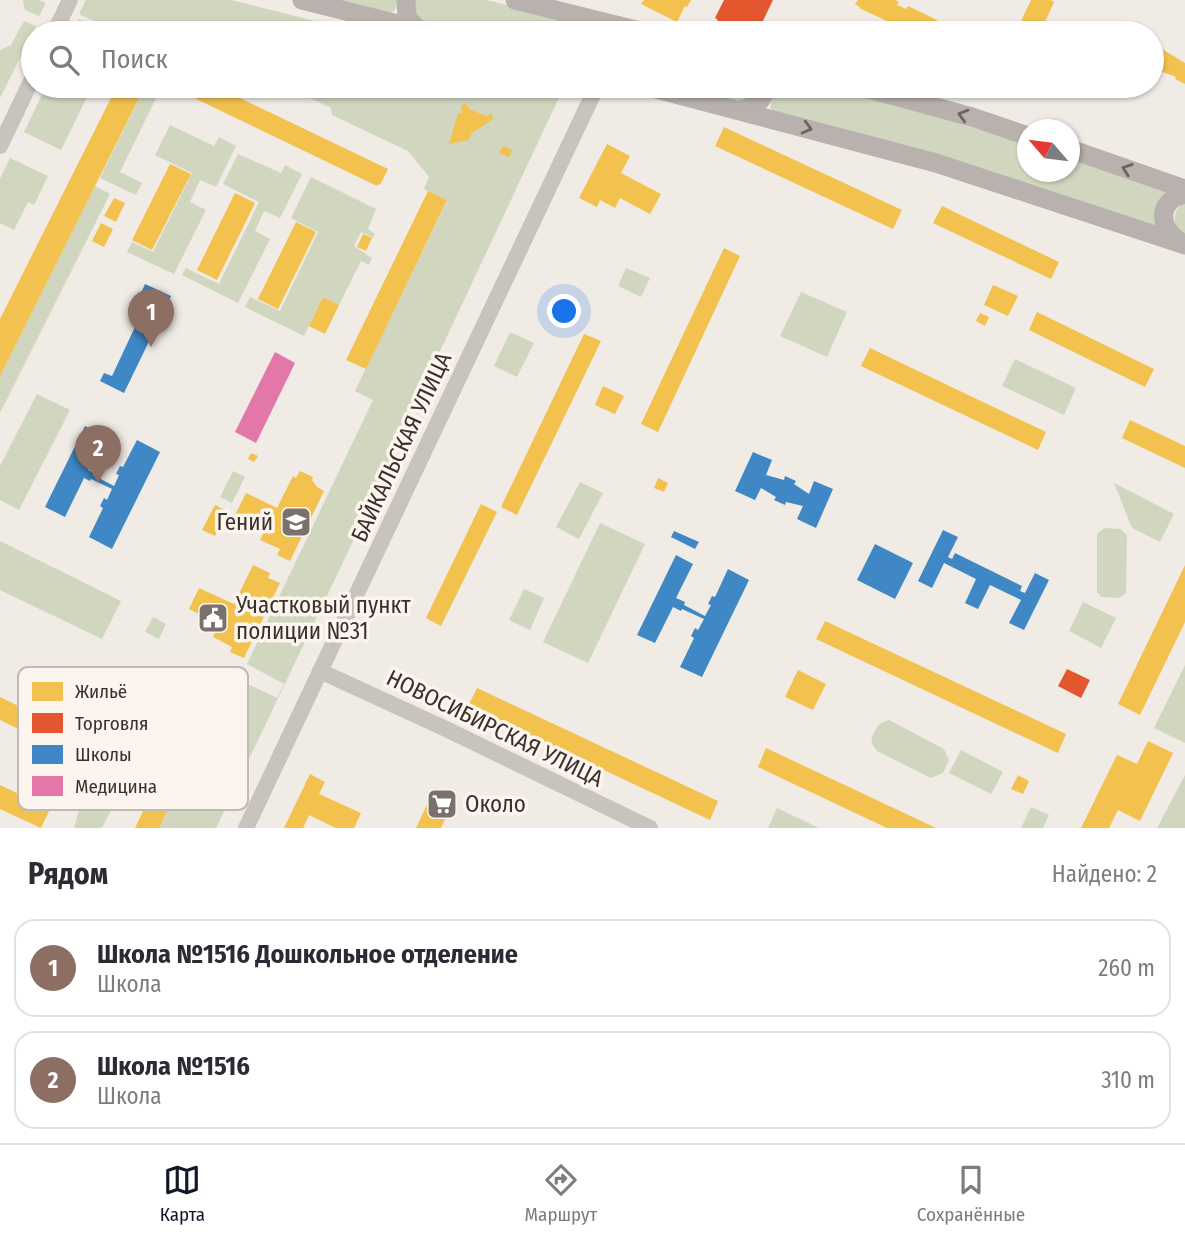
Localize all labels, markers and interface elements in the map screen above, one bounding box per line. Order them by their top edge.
search box [21,21,1164,98]
icon: search [45,41,83,79]
text: Поиск [101,44,168,75]
one-way arrow [957,108,969,123]
north arrow [1017,119,1080,182]
one-way arrow [801,120,813,134]
one-way arrow [1122,163,1134,177]
pin: 1 [128,289,174,347]
your location [547,294,581,328]
street label: БАЙКАЛЬСКАЯ УЛИЦА [345,348,457,546]
pin: 2 [75,425,121,483]
school or university icon: Гений [279,505,313,539]
place label: Гений [216,508,273,536]
place label: Участковый пункт полиции №31 [235,591,411,645]
public building icon: Участковый пункт полиции №31 [196,601,230,635]
street label: НОВОСИБИРСКАЯ УЛИЦА [382,663,608,793]
legend [18,667,248,810]
text: Жильё [75,680,127,703]
text: Торговля [75,712,148,735]
text: Школы [75,743,132,766]
text: Медицина [75,775,157,798]
supermarket icon: Около [425,787,459,821]
place label: Около [465,790,526,818]
text: Рядом [28,856,108,892]
text: Найдено: 2 [1052,860,1157,888]
text: Школа №1516 Дошкольное отделение [97,939,518,970]
text: 1 [48,954,58,982]
text: 260 m [1098,954,1155,982]
text: Школа [97,970,162,998]
text: Школа №1516 [97,1051,250,1082]
text: 2 [48,1066,58,1094]
text: 310 m [1101,1066,1155,1094]
text: Школа [97,1082,162,1110]
tab: Карта [160,1161,205,1226]
tab: Маршрут [525,1161,597,1226]
tab: Сохранённые [917,1161,1025,1226]

